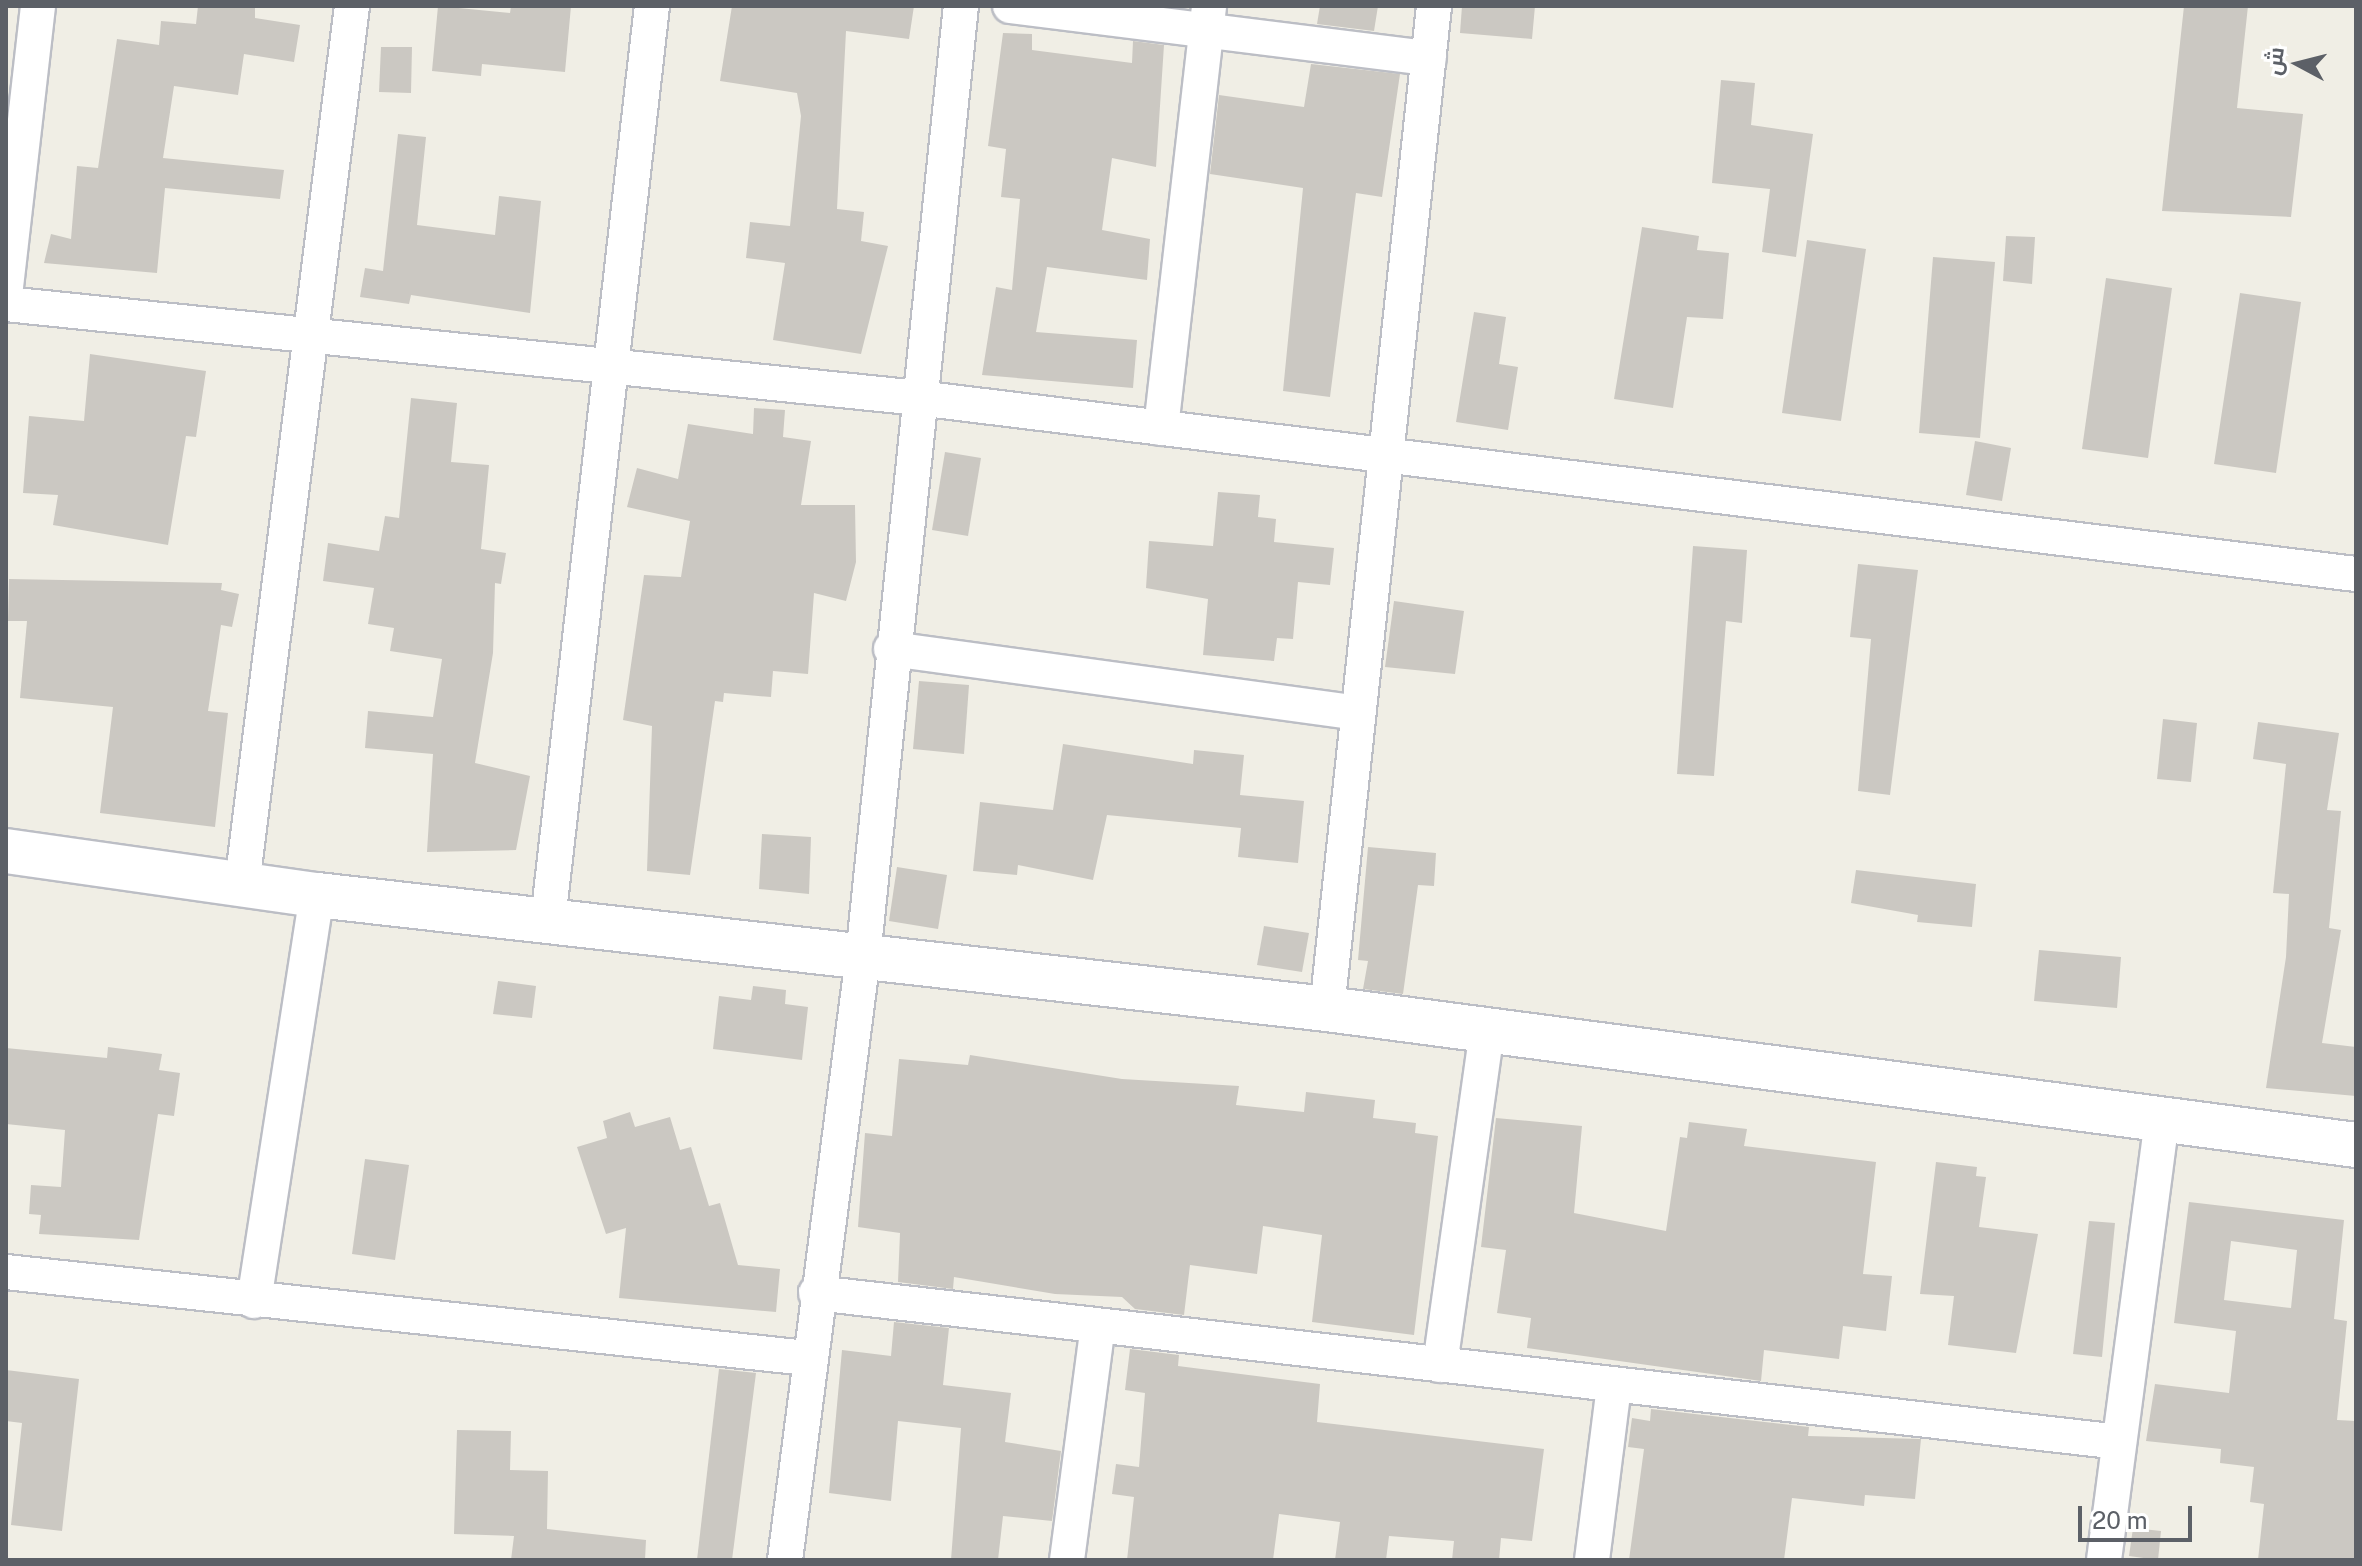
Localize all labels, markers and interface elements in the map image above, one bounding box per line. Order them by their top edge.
north arrow [2258,24,2338,104]
text: ش [2260,45,2289,77]
scale bar [2082,1490,2196,1540]
text: 20 m [2092,1506,2148,1534]

